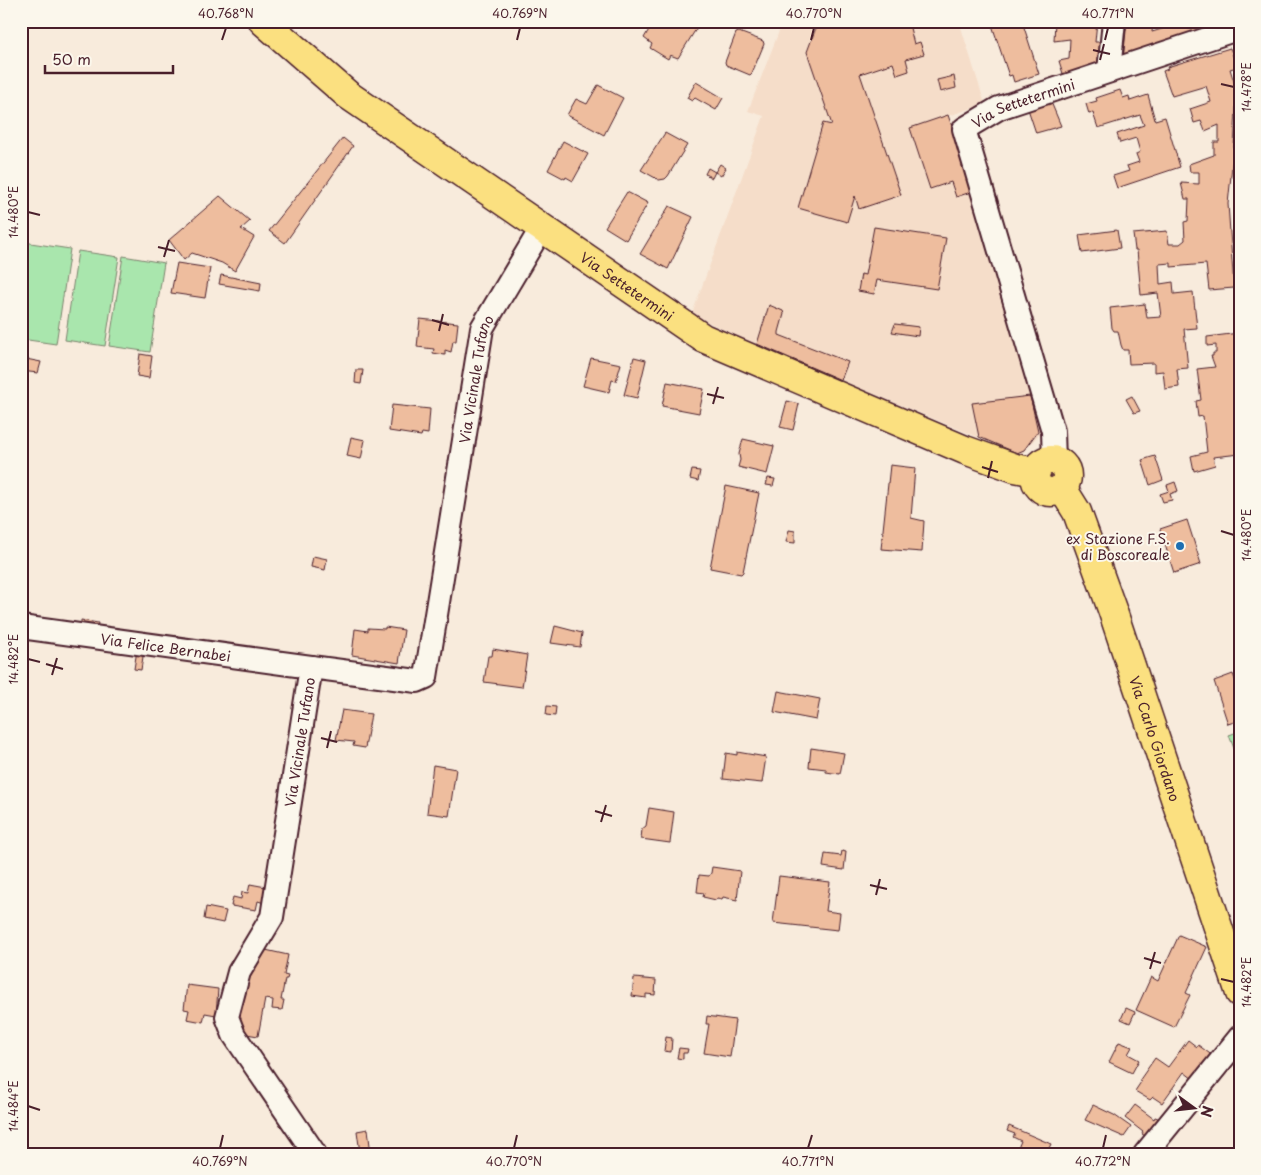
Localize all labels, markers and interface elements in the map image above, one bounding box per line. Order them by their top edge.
text: 40.768°N [198,4,254,22]
text: 40.769°N [492,4,548,22]
text: 40.770°N [786,4,842,22]
text: 40.771°N [1082,4,1134,22]
scale bar [45,42,172,74]
text: 50 m [52,47,91,70]
text: 14.478°E [1237,62,1255,112]
street label: Via Settetermini [967,73,1078,133]
text: 14.480°E [4,186,22,238]
street label: Via Settetermini [576,246,678,326]
street label: Via Vicinale Tufano [453,310,498,445]
text: 14.480°E [1237,509,1255,561]
place label: ex Stazione F.S. di Boscoreale [1066,528,1170,565]
marker: ex Stazione F.S. di Boscoreale [1174,540,1186,552]
street label: Via Felice Bernabei [99,628,232,666]
text: 14.482°E [4,634,22,684]
street label: Via Carlo Giordano [1124,673,1186,804]
street label: Via Vicinale Tufano [279,676,320,808]
text: 14.482°E [1237,957,1255,1007]
text: 14.484°E [4,1080,22,1132]
north arrow [1168,1082,1218,1132]
text: N [1195,1103,1219,1120]
text: 40.769°N [192,1152,248,1170]
text: 40.770°N [486,1152,542,1170]
text: 40.771°N [782,1152,834,1170]
text: 40.772°N [1075,1152,1131,1170]

